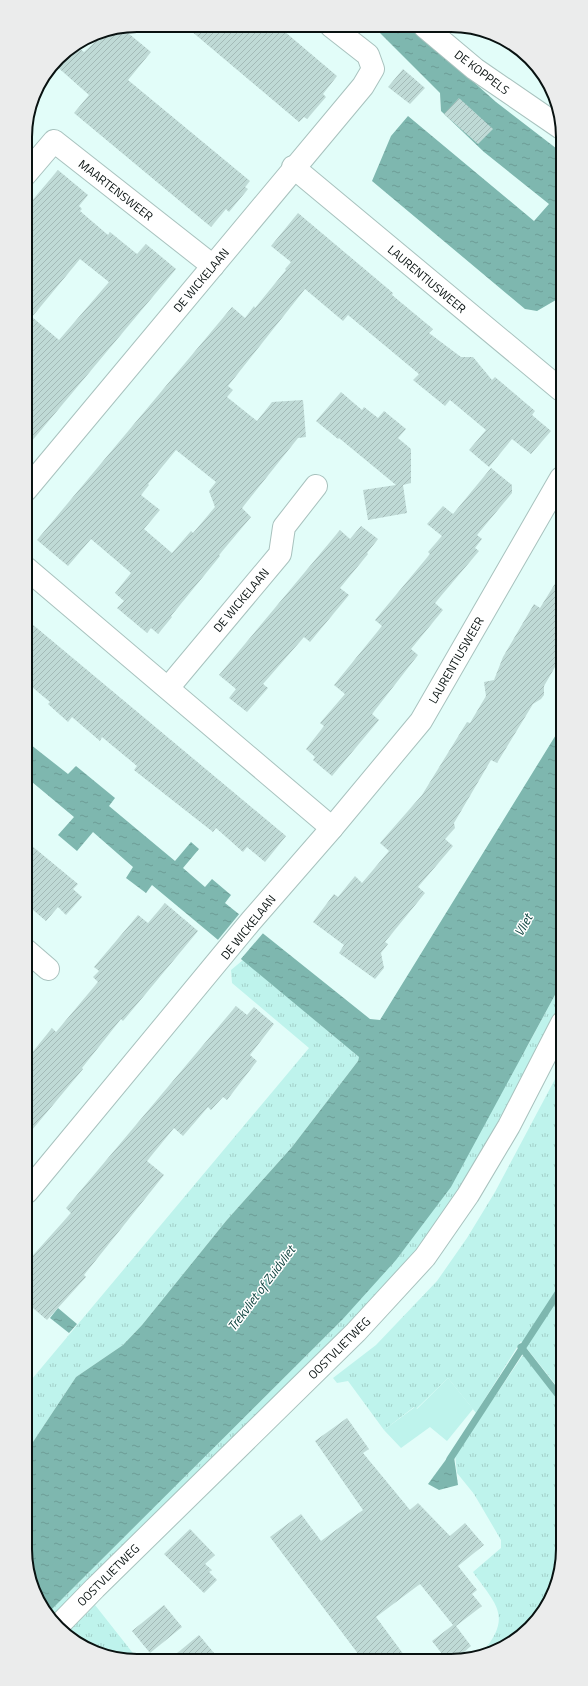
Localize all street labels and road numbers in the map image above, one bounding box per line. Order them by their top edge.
street label: DE KOPPELS [450,45,514,99]
street label: MAARTENSWEER [74,155,158,225]
street label: LAURENTIUSWEER [384,240,470,318]
street label: DE WICKELAAN [168,244,234,316]
street label: DE WICKELAAN [208,564,274,636]
street label: LAURENTIUSWEER [423,613,489,707]
street label: DE WICKELAAN [216,890,280,964]
street label: OOSTVLIETWEG [303,1312,375,1384]
street label: OOSTVLIETWEG [72,1539,144,1611]

